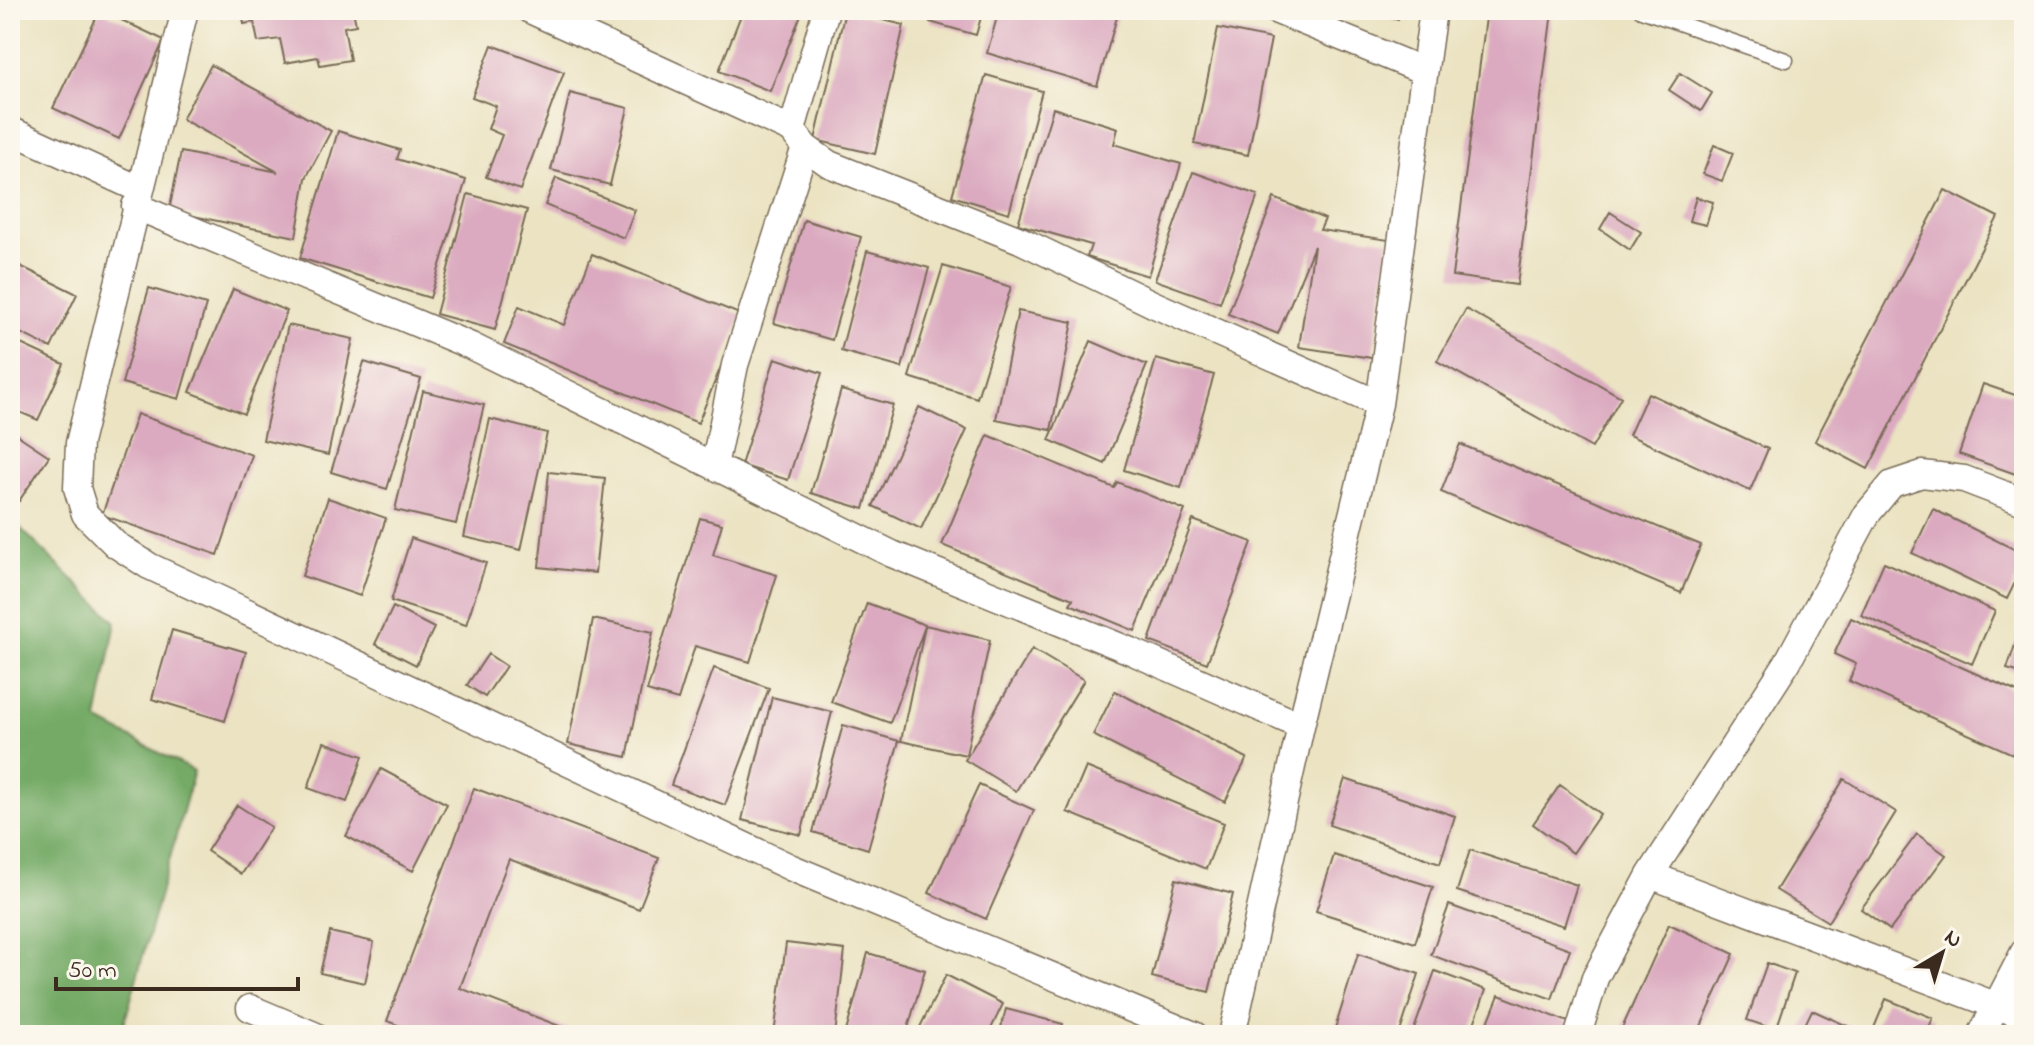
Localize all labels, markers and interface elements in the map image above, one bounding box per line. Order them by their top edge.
north arrow [1902,913,1982,993]
text: N [1937,922,1968,957]
scale bar [56,941,298,991]
text: 50 m [68,954,117,989]

